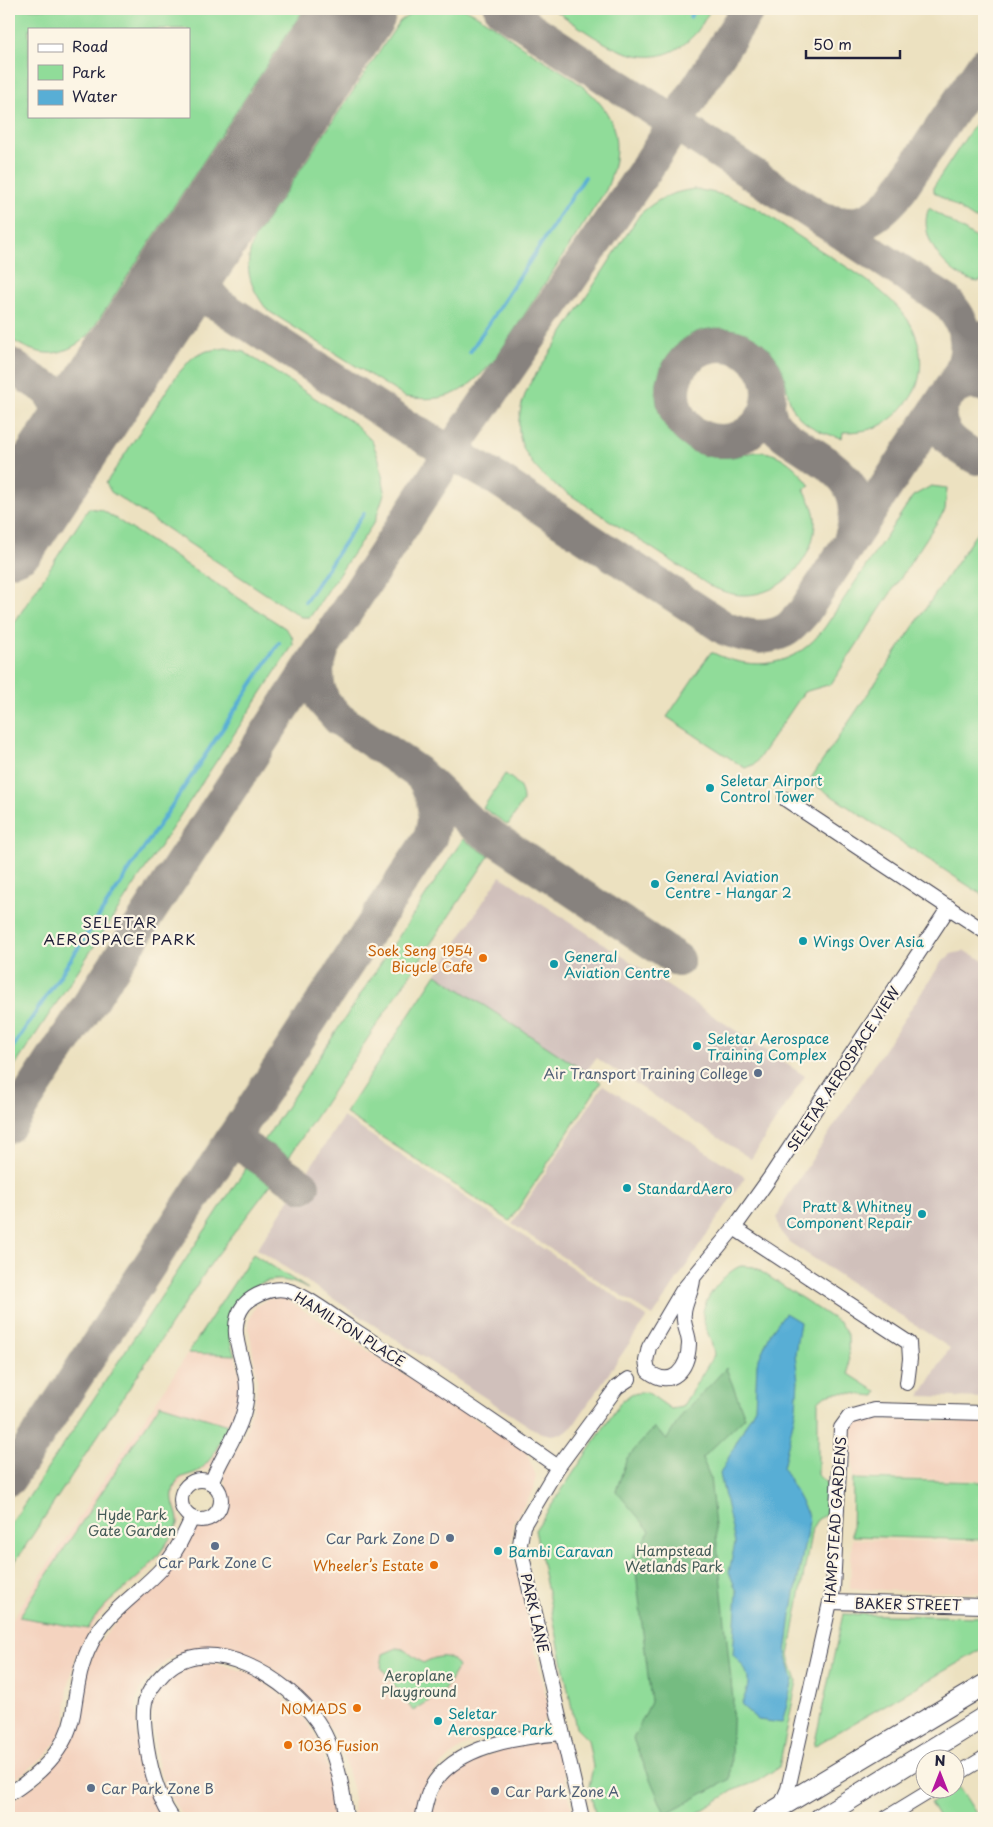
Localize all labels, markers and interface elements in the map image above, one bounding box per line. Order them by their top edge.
legend [28,28,190,118]
scale bar [806,28,899,60]
text: 50 m [813,32,852,55]
text: Road [72,34,108,57]
text: Park [72,60,106,83]
text: Water [72,84,117,107]
place label: Seletar Airport Control Tower [720,770,823,807]
marker: Seletar Airport Control Tower [704,782,716,794]
place label: General Aviation Centre - Hangar 2 [665,866,792,903]
marker: General Aviation Centre - Hangar 2 [649,878,661,890]
district label: SELETAR AEROSPACE PARK [43,910,197,950]
place label: Wings Over Asia [813,931,924,952]
marker: Wings Over Asia [797,935,809,947]
place label: Soek Seng 1954 Bicycle Cafe [368,940,473,977]
place label: General Aviation Centre [564,946,670,983]
marker: Soek Seng 1954 Bicycle Cafe [477,952,489,964]
marker: General Aviation Centre [548,958,560,970]
street label: SELETAR AEROSPACE VIEW [782,982,905,1156]
place label: Seletar Aerospace Training Complex [707,1028,829,1065]
marker: Seletar Aerospace Training Complex [691,1040,703,1052]
place label: Air Transport Training College [543,1063,748,1084]
marker: Air Transport Training College [752,1067,764,1079]
place label: StandardAero [637,1178,733,1199]
marker: StandardAero [621,1182,633,1194]
place label: Pratt & Whitney Component Repair [786,1196,913,1233]
marker: Pratt & Whitney Component Repair [916,1208,928,1220]
street label: HAMILTON PLACE [291,1286,410,1372]
street label: HAMPSTEAD GARDENS [819,1436,851,1604]
park label: Hyde Park Gate Garden [88,1504,176,1541]
place label: Car Park Zone D [326,1528,440,1549]
marker: Car Park Zone D [444,1532,456,1544]
marker: Car Park Zone C [209,1540,221,1552]
park label: Hampstead Wetlands Park [625,1540,724,1577]
place label: Bambi Caravan [508,1541,613,1562]
marker: Bambi Caravan [492,1545,504,1557]
place label: Car Park Zone C [158,1552,272,1573]
place label: Wheeler’s Estate [313,1555,424,1576]
marker: Wheeler’s Estate [428,1559,440,1571]
street label: PARK LANE [516,1571,554,1655]
street label: BAKER STREET [854,1593,962,1615]
park label: Aeroplane Playground [381,1665,457,1702]
place label: NOMADS [281,1698,347,1719]
marker: NOMADS [351,1702,363,1714]
place label: Seletar Aerospace Park [448,1703,553,1740]
marker: Seletar Aerospace Park [432,1715,444,1727]
place label: 1036 Fusion [298,1735,379,1756]
marker: 1036 Fusion [282,1739,294,1751]
north arrow [916,1750,966,1800]
text: N [934,1750,946,1771]
place label: Car Park Zone B [101,1778,214,1799]
place label: Car Park Zone A [505,1781,619,1802]
marker: Car Park Zone B [85,1782,97,1794]
marker: Car Park Zone A [489,1785,501,1797]

